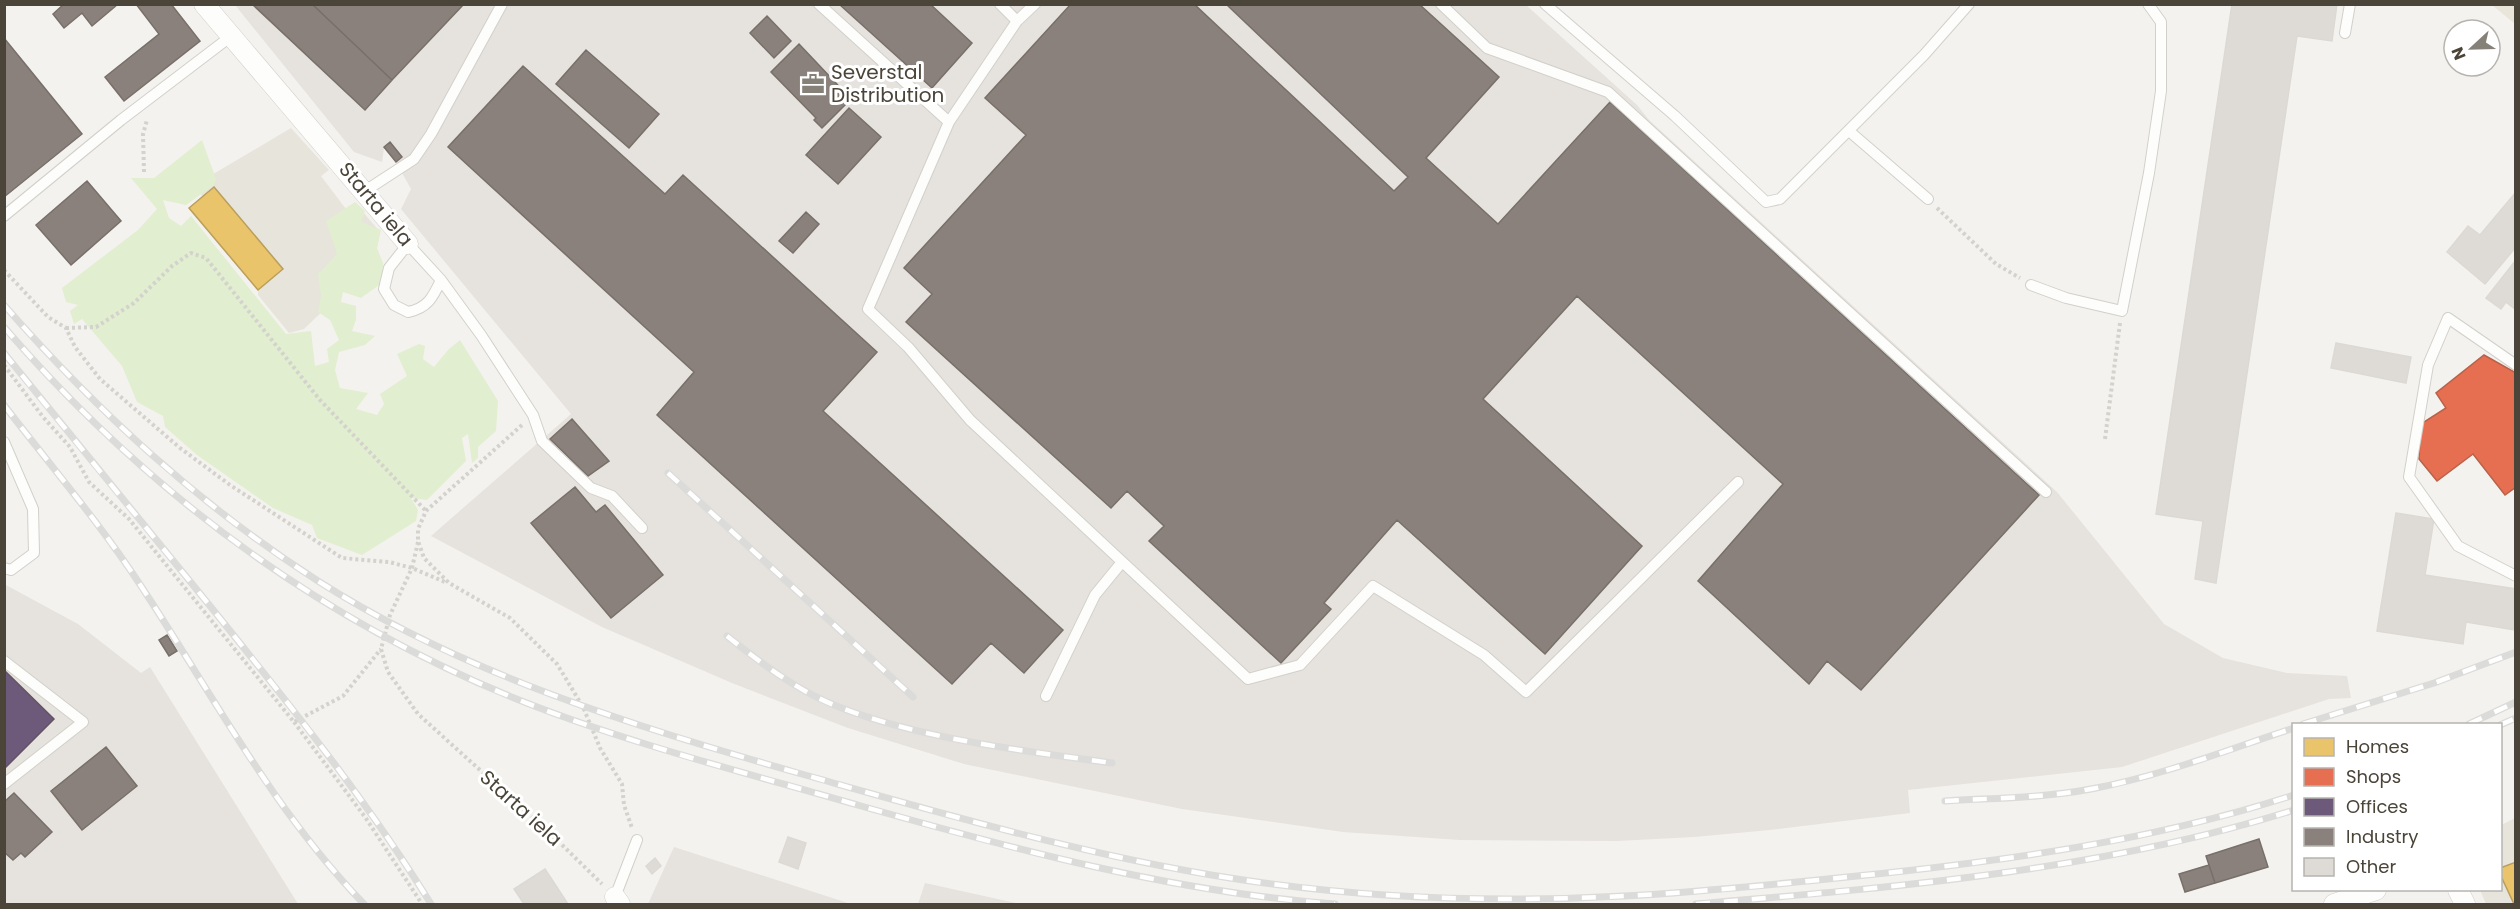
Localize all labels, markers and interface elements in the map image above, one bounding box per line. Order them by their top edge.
north arrow [2442,18,2502,78]
text: N [2446,44,2471,63]
place label: Severstal Distribution [831,58,944,109]
office icon: Severstal Distribution [800,71,826,97]
street label: Starta iela [333,156,419,252]
legend [2292,723,2502,891]
text: Homes [2346,734,2409,759]
street label: Starta iela [474,764,568,852]
text: Shops [2346,764,2401,789]
text: Offices [2346,794,2408,819]
text: Industry [2346,824,2418,849]
text: Other [2346,854,2396,879]

